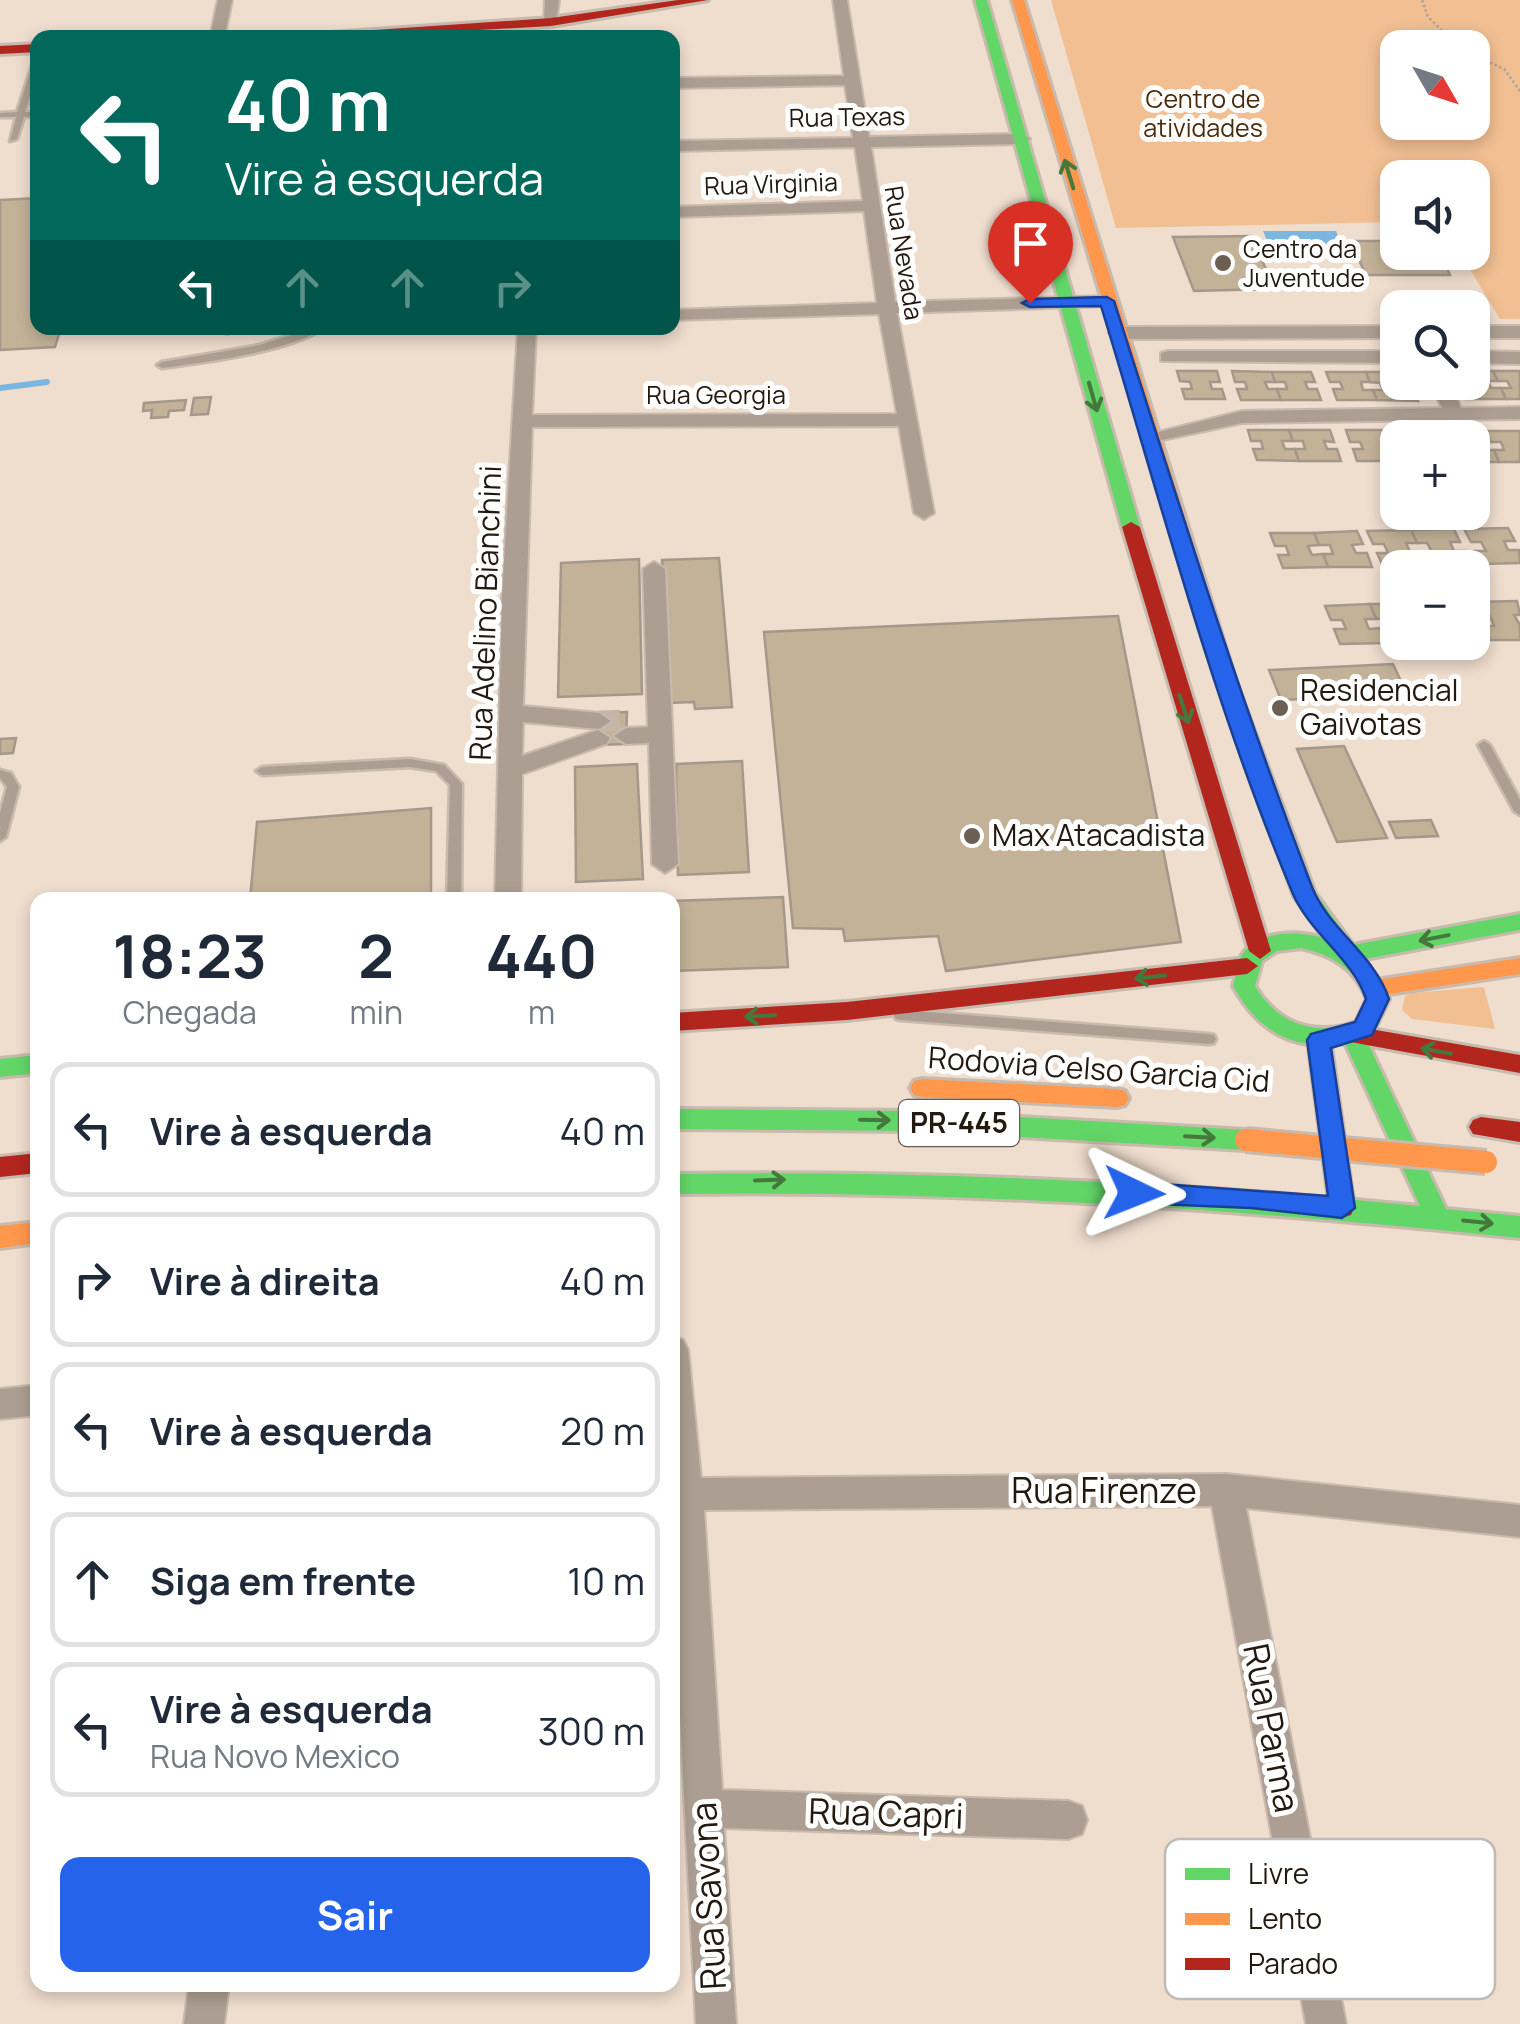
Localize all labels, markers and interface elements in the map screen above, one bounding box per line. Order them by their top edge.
north arrow [1380,30,1490,140]
map controls [1380,30,1490,660]
text: 40 m [225,56,391,152]
icon: left [60,70,190,200]
park label: Centro de atividades [1143,81,1263,145]
street label: Rua Texas [789,98,905,135]
text: Vire à esquerda [225,147,544,209]
one-way arrow [1059,158,1077,190]
button: sound [1380,160,1490,270]
street label: Rua Virginia [704,164,838,203]
street label: Rua Nevada [877,183,932,322]
pin [988,201,1073,304]
icon: arrive [1003,216,1058,271]
place label: Centro da Juventude [1243,231,1365,295]
marker: Centro da Juventude [1212,252,1234,274]
icon: left [170,260,225,315]
icon: ahead [275,260,330,315]
icon: ahead [380,260,435,315]
icon: right [485,260,540,315]
button: search [1380,290,1490,400]
street label: Rua Georgia [646,377,786,412]
one-way arrow [1085,381,1103,412]
button: + [1380,420,1490,530]
street label: Rua Adelino Bianchini [459,465,510,761]
button: − [1380,550,1490,660]
place label: Residencial Gaivotas [1300,669,1459,744]
one-way arrow [1177,692,1195,724]
marker: Residencial Gaivotas [1269,697,1291,719]
place label: Max Atacadista [992,814,1205,855]
marker: Max Atacadista [961,825,983,847]
text: 18:23 [113,914,267,996]
text: 2 [358,914,394,996]
text: 440 [486,914,597,996]
one-way arrow [1418,929,1451,948]
one-way arrow [1134,968,1166,987]
text: Chegada [123,990,257,1034]
text: min [349,990,403,1034]
text: m [528,990,555,1034]
one-way arrow [744,1007,776,1026]
street label: Rodovia Celso Garcia Cid [927,1036,1271,1101]
one-way arrow [1420,1041,1453,1060]
road number: PR-445 [899,1100,1019,1146]
icon: left [65,1102,120,1157]
text: Vire à esquerda [150,1104,433,1156]
text: 40 m [560,1104,645,1156]
one-way arrow [858,1110,890,1130]
one-way arrow [1183,1128,1215,1147]
position arrow [1082,1141,1186,1245]
one-way arrow [753,1170,785,1189]
one-way arrow [1462,1213,1494,1232]
icon: right [65,1252,120,1307]
text: Vire à direita [150,1254,380,1306]
text: 40 m [560,1254,645,1306]
icon: left [65,1402,120,1457]
text: Vire à esquerda [150,1404,433,1456]
text: 20 m [560,1404,645,1456]
street label: Rua Firenze [1011,1466,1197,1514]
icon: ahead [65,1552,120,1607]
text: Siga em frente [150,1554,416,1606]
text: 10 m [567,1554,645,1606]
street label: Rua Parma [1232,1639,1312,1816]
text: Vire à esquerda [150,1682,433,1734]
icon: left [65,1702,120,1757]
text: 300 m [538,1704,645,1756]
text: Rua Novo Mexico [150,1734,400,1778]
street label: Rua Capri [808,1786,964,1840]
street label: Rua Savona [679,1801,737,1991]
legend [1165,1839,1495,1999]
text: Livre [1248,1854,1309,1892]
button: Sair [60,1857,650,1972]
text: Lento [1248,1899,1322,1937]
text: Parado [1248,1944,1338,1982]

